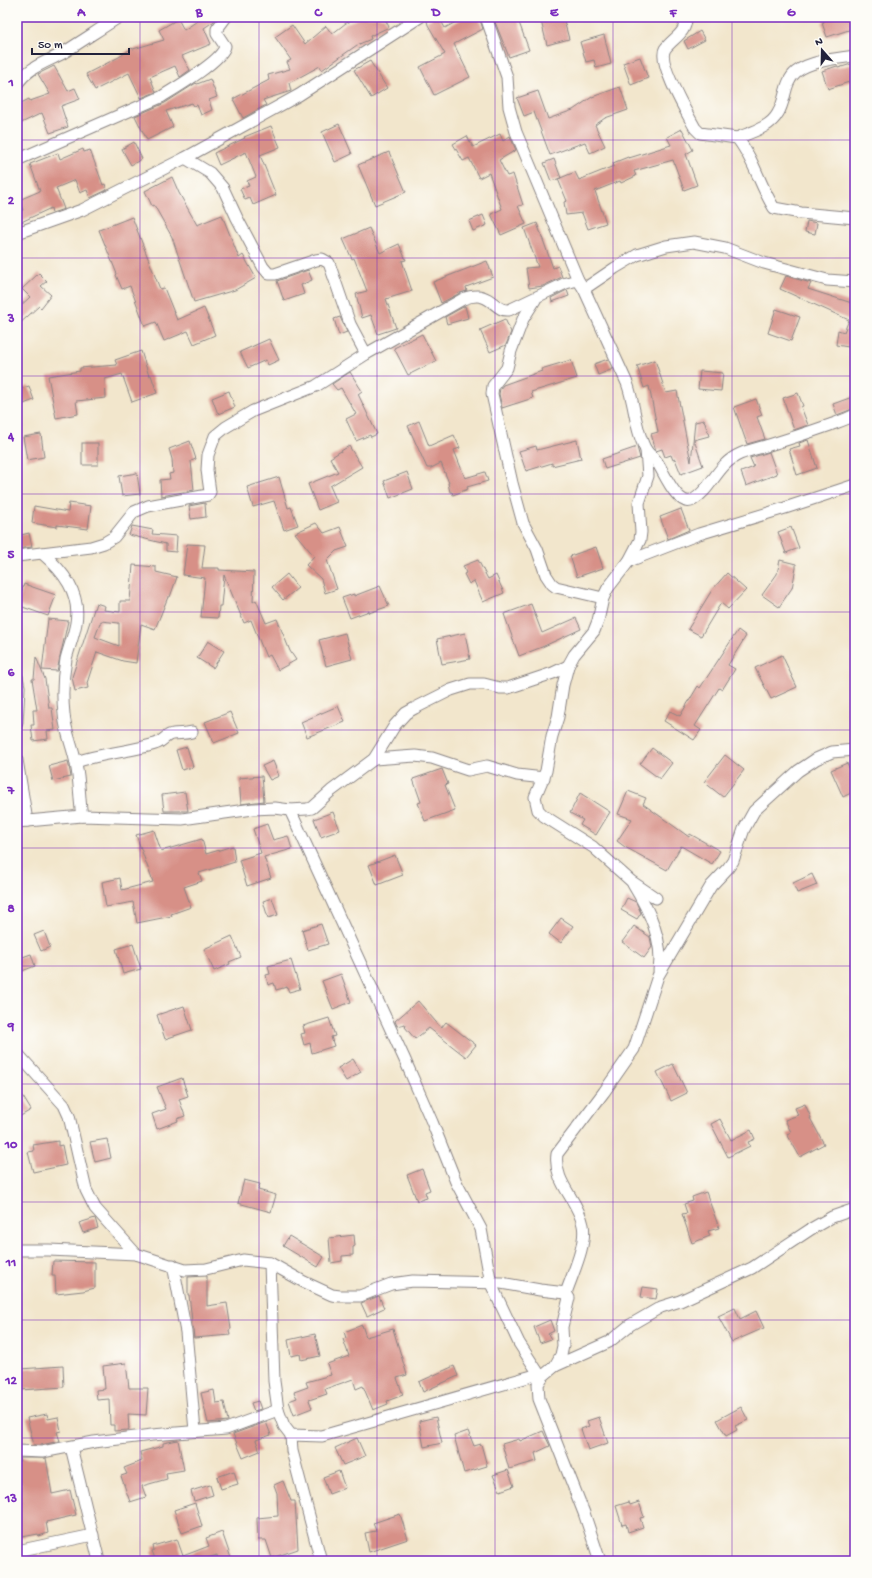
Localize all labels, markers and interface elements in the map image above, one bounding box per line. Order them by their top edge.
text: A [76,6,86,21]
text: B [195,6,204,21]
text: C [313,6,323,21]
text: D [431,6,441,21]
text: E [550,6,559,21]
text: F [669,6,678,21]
text: G [787,6,796,21]
scale bar [32,30,129,56]
north arrow [802,30,842,70]
text: N [814,36,825,49]
text: 50 m [38,39,63,53]
text: 1 [7,76,14,91]
text: 2 [8,194,15,209]
text: 3 [7,312,15,327]
text: 4 [7,430,15,445]
text: 5 [8,548,15,563]
text: 6 [8,666,15,681]
text: 7 [7,784,16,799]
text: 8 [7,902,15,917]
text: 9 [7,1020,15,1035]
text: 10 [4,1138,18,1153]
text: 11 [5,1256,16,1271]
text: 12 [4,1374,17,1389]
text: 13 [4,1492,17,1507]

